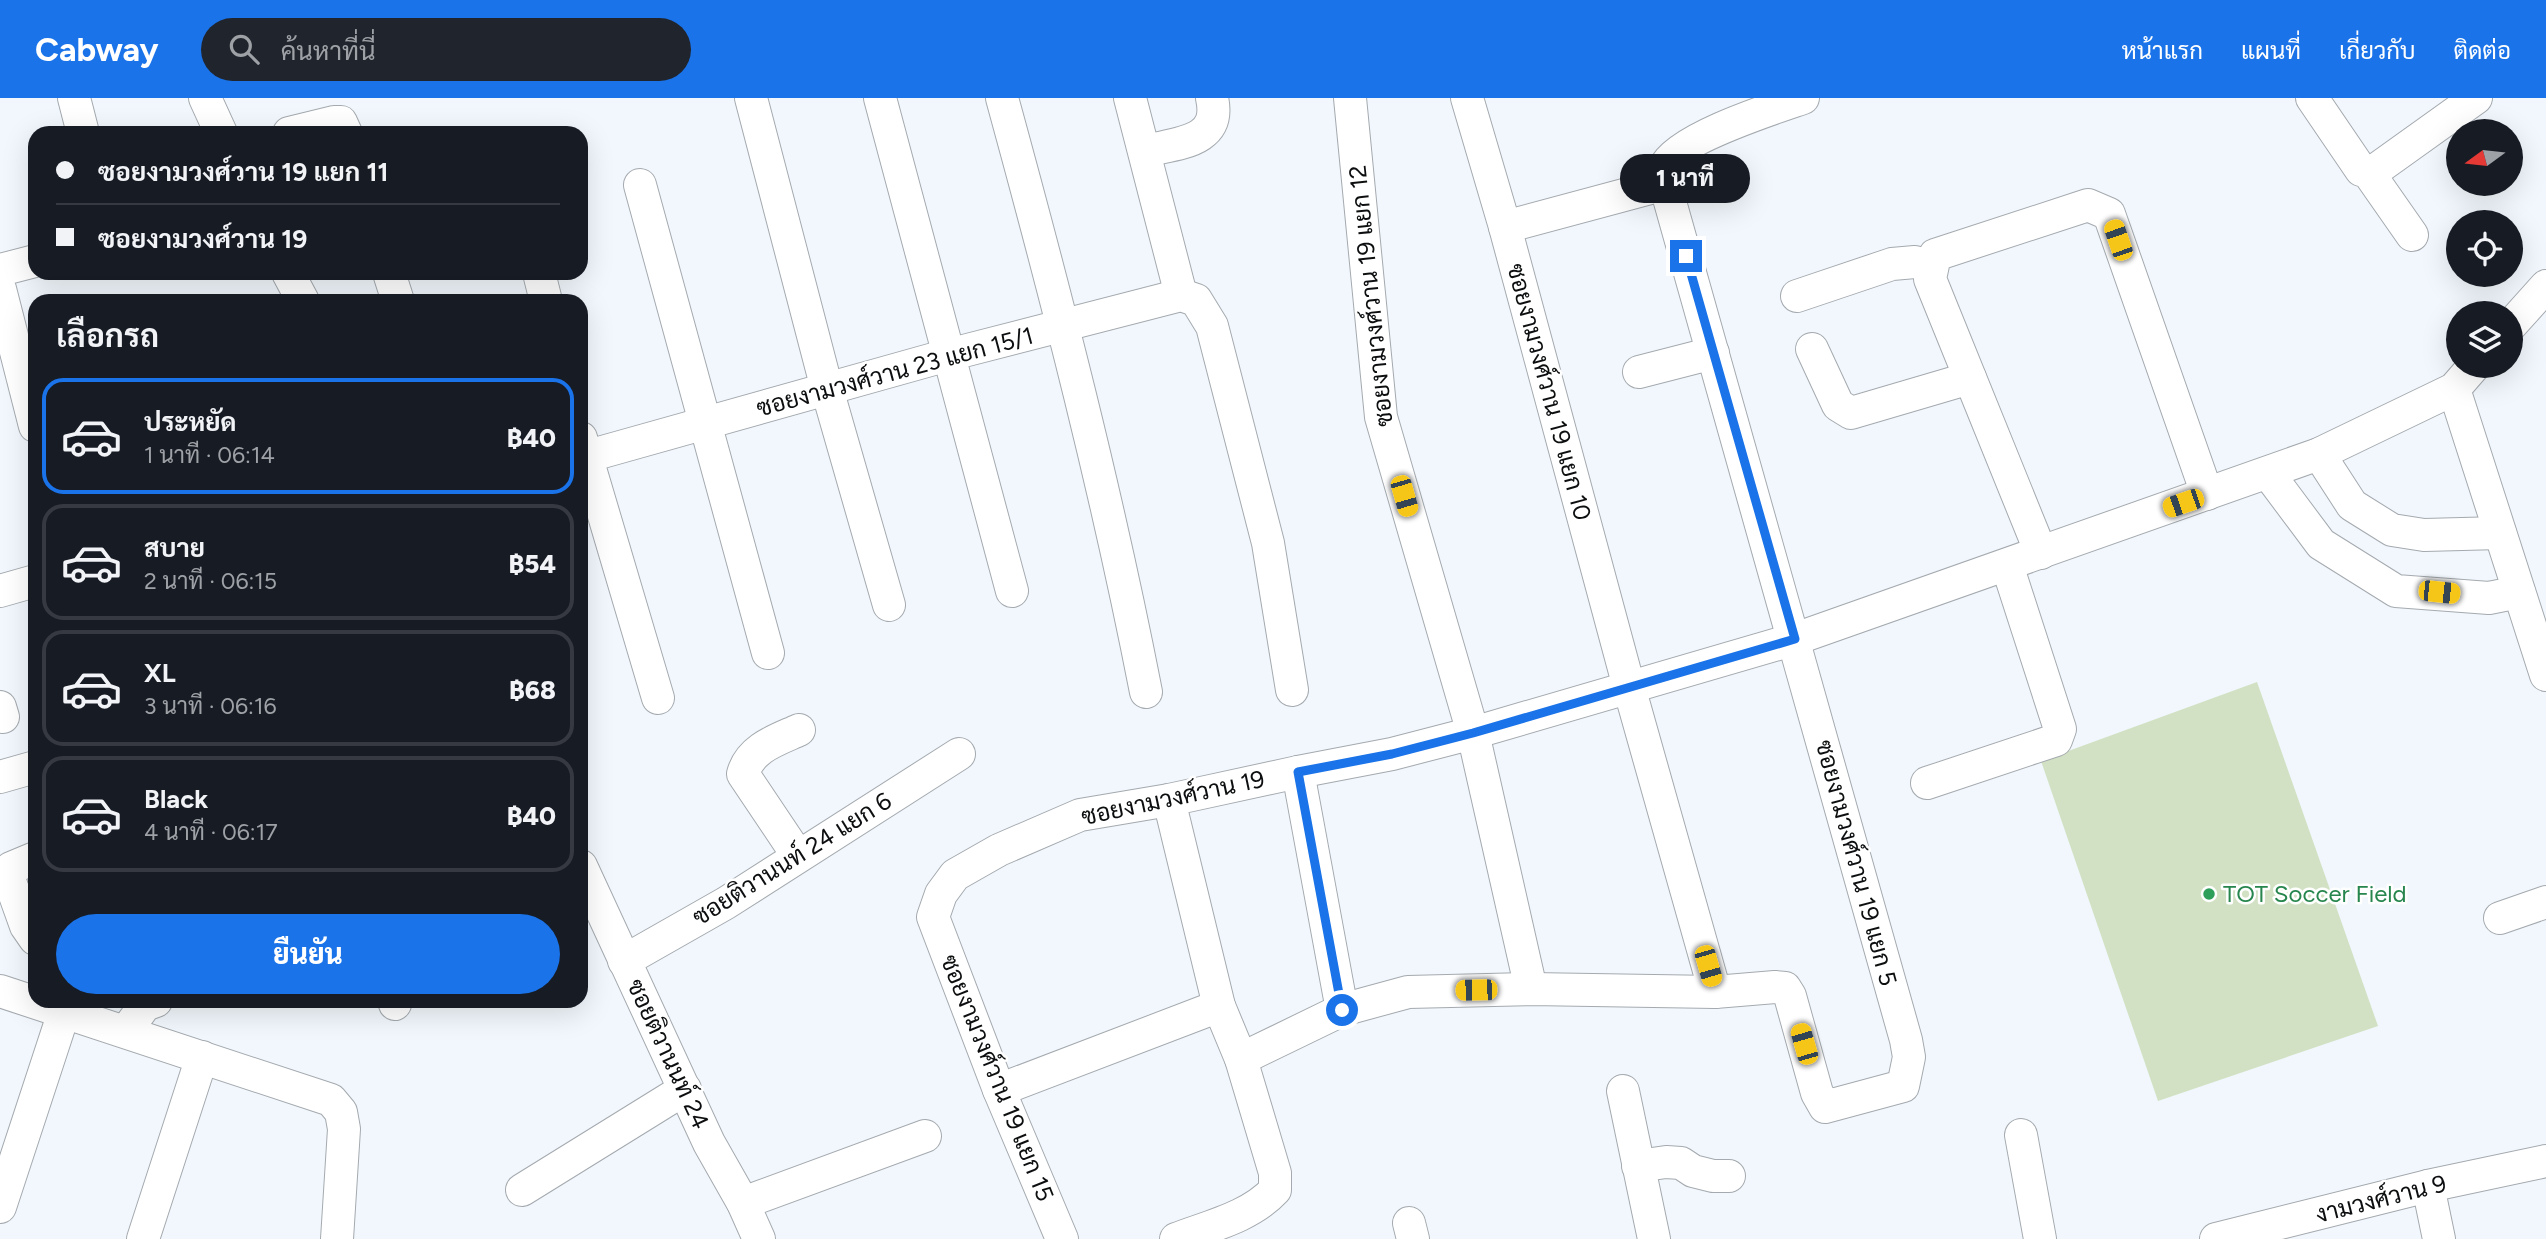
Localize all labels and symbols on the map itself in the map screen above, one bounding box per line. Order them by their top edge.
north arrow [2446,119,2524,196]
callout: 1 นาที [1621,155,1751,204]
street label: ซอยงามวงศ์วาน 19 แยก 12 [1341,164,1399,428]
car [2102,217,2135,263]
route end [1670,240,1702,272]
street label: ซอยงามวงศ์วาน 19 แยก 10 [1501,260,1599,523]
street label: ซอยงามวงศ์วาน 23 แยก 15/1 [753,320,1036,422]
car [1389,473,1420,519]
car [2160,486,2207,520]
car [2418,579,2461,605]
street label: ซอยงามวงศ์วาน 19 แยก 5 [1810,737,1904,989]
street label: ซอยงามวงศ์วาน 19 [1079,763,1267,831]
street label: ซอยติวานนท์ 24 แยก 6 [687,785,896,931]
place label: TOT Soccer Field [2223,879,2407,908]
marker: TOT Soccer Field [2201,886,2217,902]
car [1693,943,1724,989]
street label: ซอยงามวงศ์วาน 19 แยก 15 [935,950,1061,1205]
street label: ซอยติวานนท์ 24 [621,974,717,1133]
car [1455,979,1498,1001]
route start [1326,994,1358,1026]
car [1789,1021,1820,1067]
street label: งามวงศ์วาน 9 [2312,1167,2449,1229]

